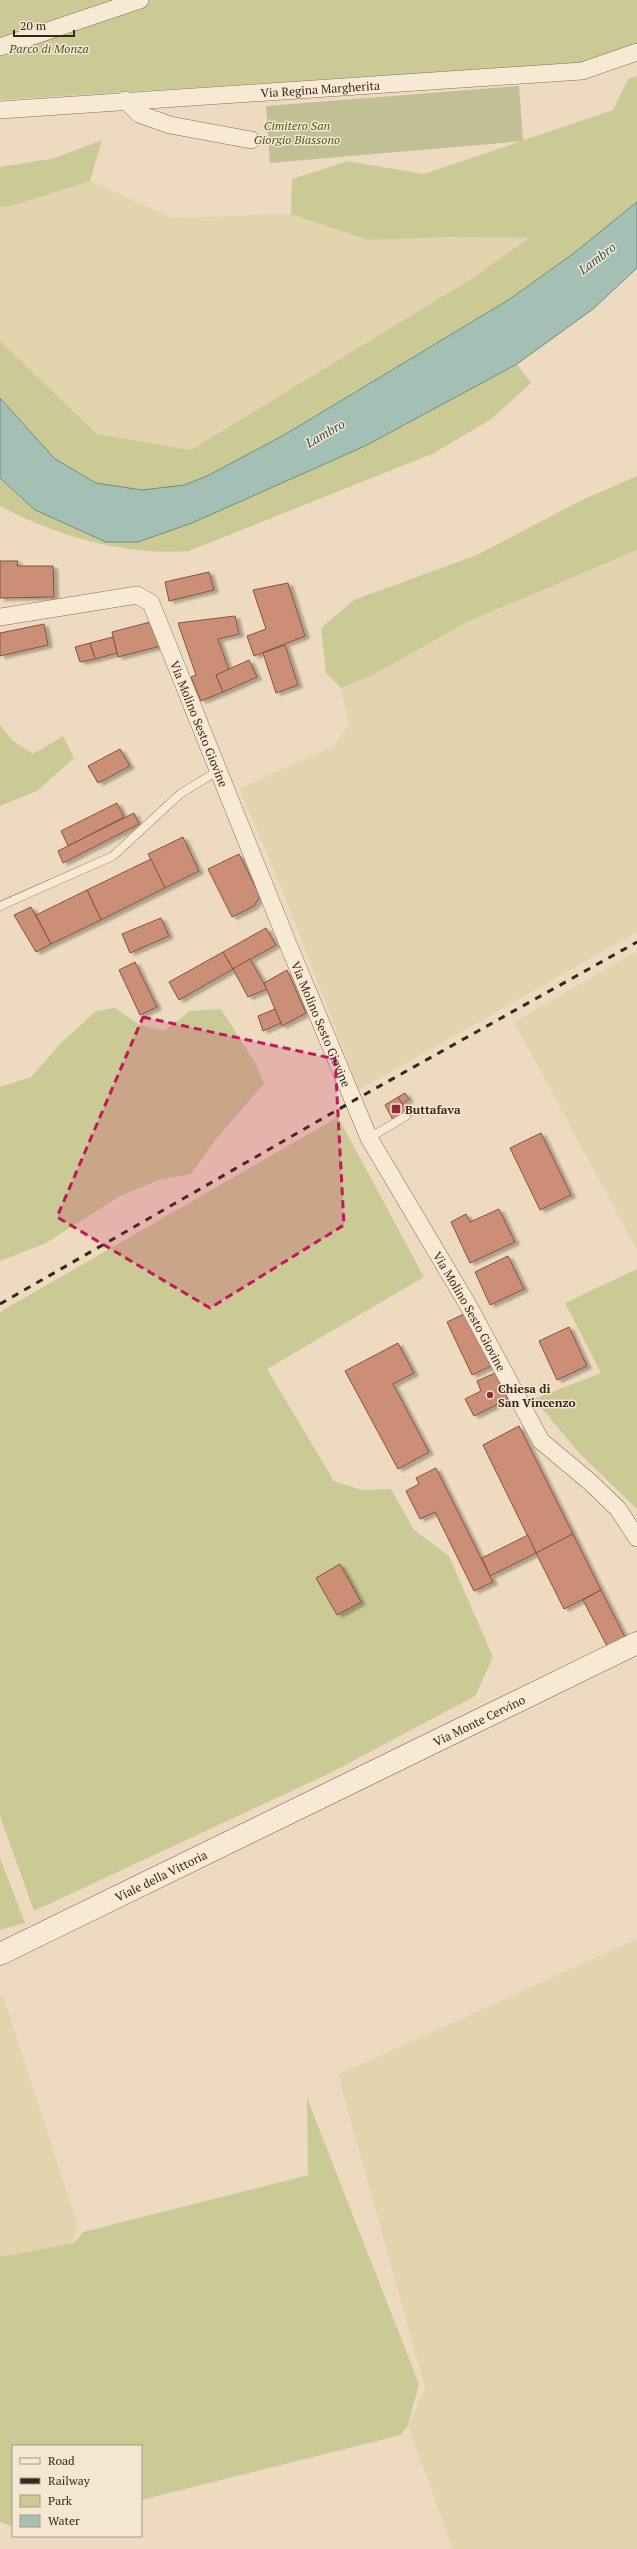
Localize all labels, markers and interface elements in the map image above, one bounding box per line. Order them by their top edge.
scale bar [14,12,74,38]
text: 20 m [20,18,47,33]
park label: Parco di Monza [8,41,89,56]
street label: Via Regina Margherita [260,77,380,100]
park label: Cimitero San Giorgio Biassono [254,118,340,147]
water label: Lambro [574,238,620,279]
water label: Lambro [301,414,348,452]
street label: Via Molino Sesto Giovine [167,658,232,789]
street label: Via Molino Sesto Giovine [288,959,354,1089]
place label: Buttafava [405,1102,461,1117]
marker: Buttafava [390,1103,402,1115]
street label: Via Molino Sesto Giovine [430,1249,509,1373]
place label: Chiesa di San Vincenzo [498,1381,576,1410]
marker: Chiesa di San Vincenzo [485,1390,495,1400]
street label: Via Monte Cervino [431,1691,528,1749]
street label: Viale della Vittoria [112,1847,209,1904]
legend [12,2445,142,2537]
text: Road [48,2453,75,2468]
text: Railway [48,2473,91,2488]
text: Park [48,2493,73,2508]
text: Water [48,2513,80,2528]

